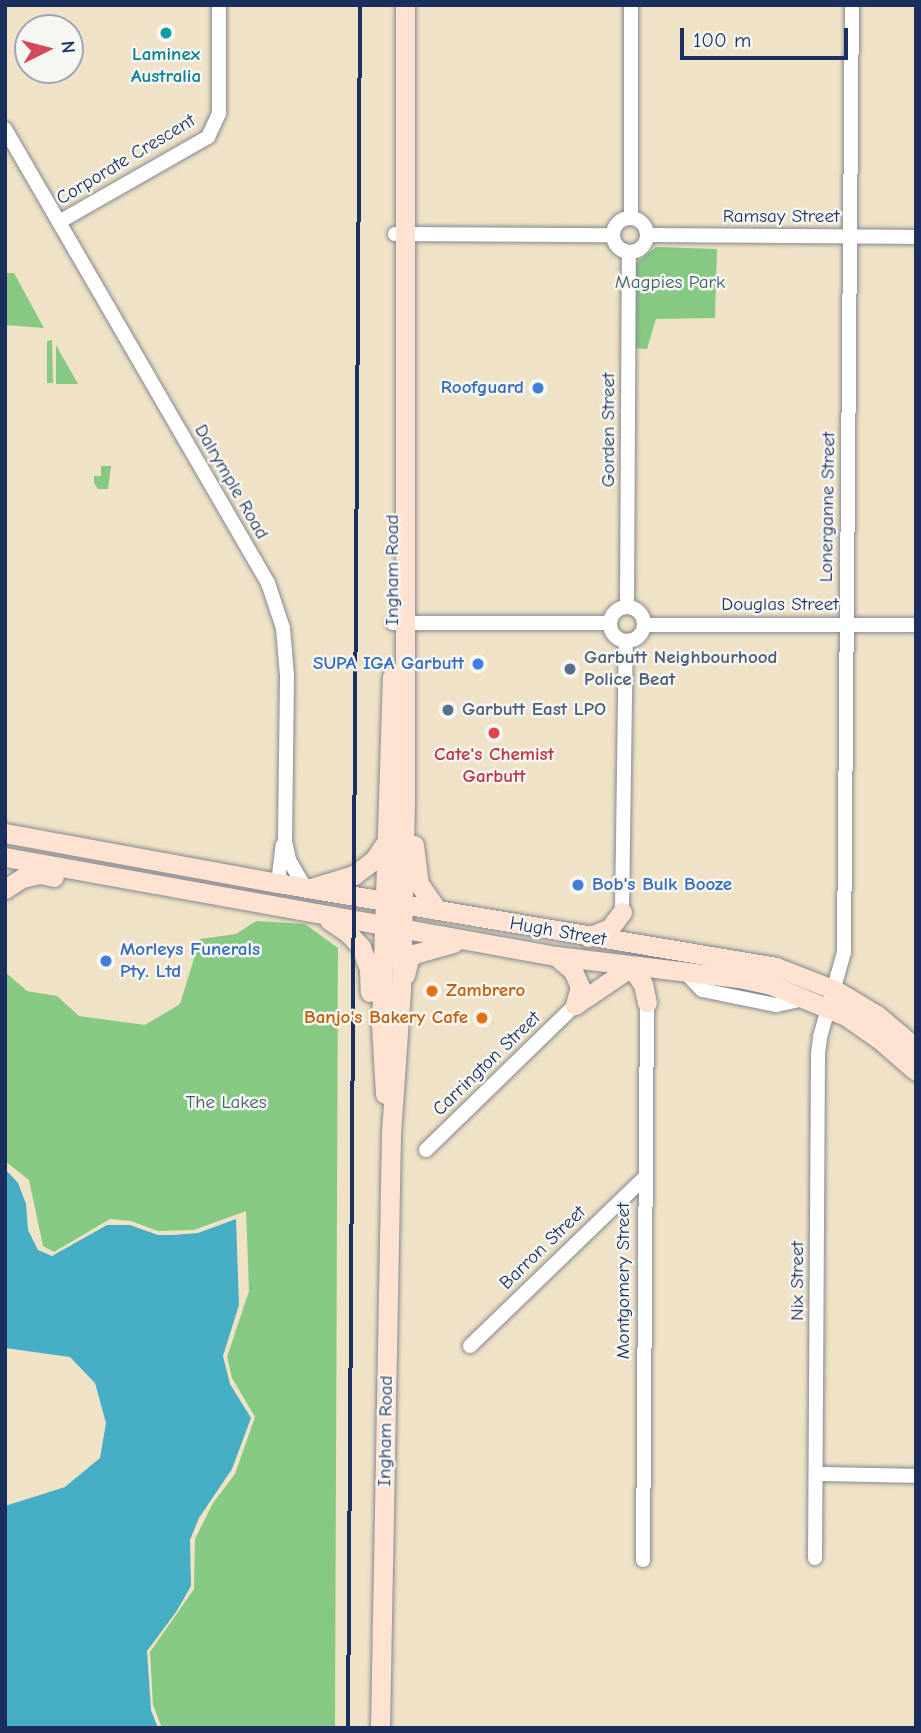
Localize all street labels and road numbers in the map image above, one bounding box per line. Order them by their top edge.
street label: Corporate Crescent [52,110,200,210]
street label: Ramsay Street [723,206,839,228]
street label: Gorden Street [598,373,620,487]
street label: Dalrymple Road [189,421,273,543]
street label: Lonerganne Street [815,432,841,582]
street label: Ingham Road [382,514,404,626]
street label: Douglas Street [721,594,839,616]
street label: Hugh Street [508,912,608,952]
street label: Carrington Street [428,1007,546,1121]
street label: Barron Street [495,1201,591,1295]
street label: Montgomery Street [613,1203,635,1359]
street label: Nix Street [787,1241,809,1321]
street label: Ingham Road [374,1375,398,1487]

